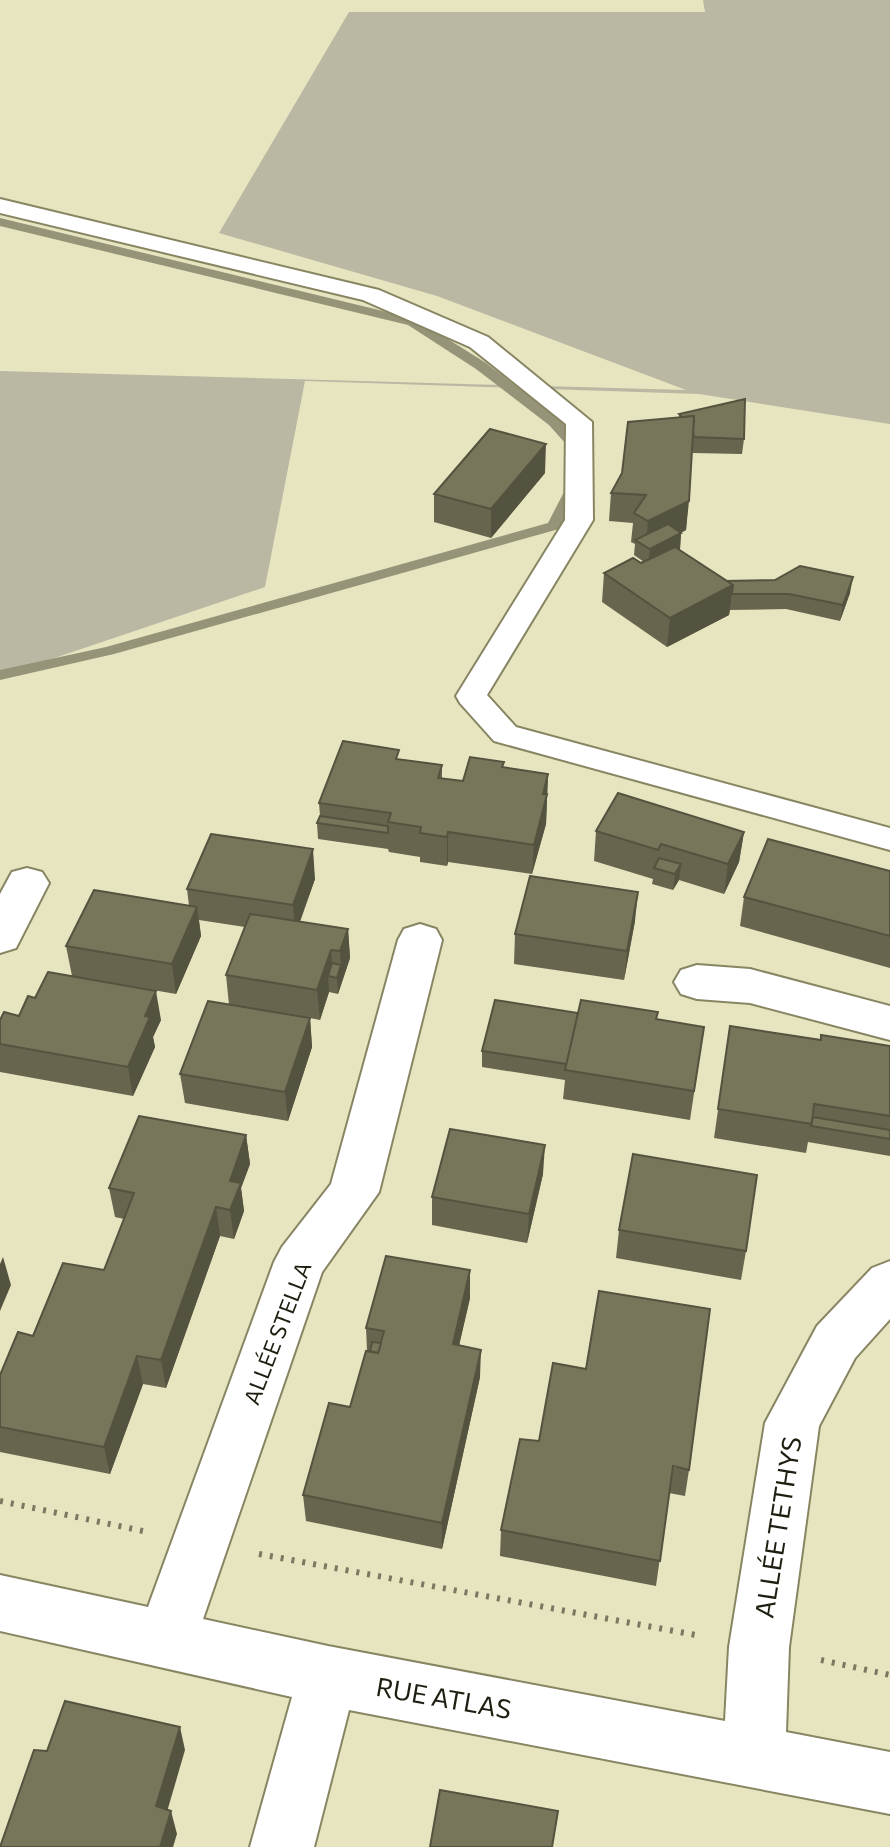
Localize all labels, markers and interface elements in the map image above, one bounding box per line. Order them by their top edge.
street label: ALLÉE STELLA [237,1258,317,1408]
street label: ALLÉE TETHYS [747,1434,807,1620]
street label: RUE ATLAS [374,1670,514,1724]

